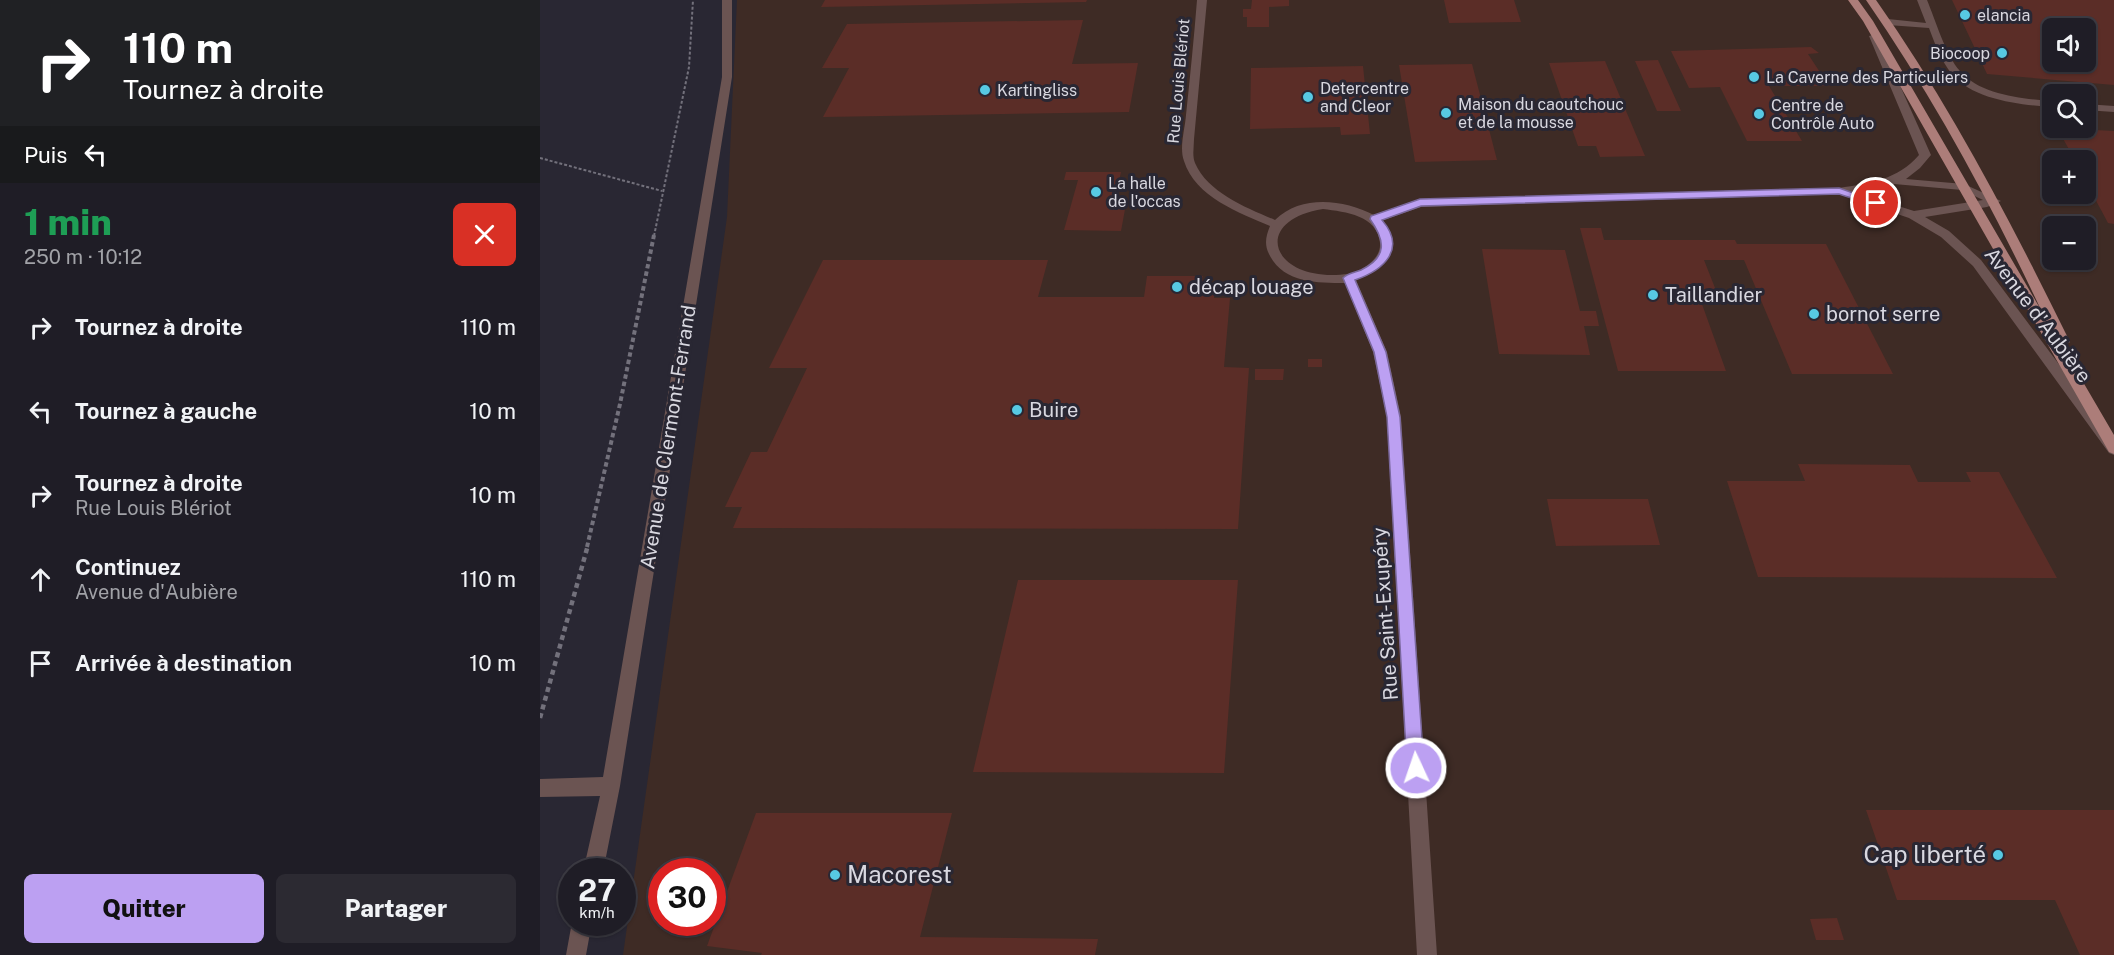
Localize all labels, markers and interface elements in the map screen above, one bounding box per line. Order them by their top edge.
place label: elancia [1977,6,2030,25]
marker: elancia [1958,8,1972,22]
street label: Rue Louis Blériot [1164,18,1193,144]
map controls [2042,18,2096,270]
button: sound [2042,18,2096,72]
text: 110 m [123,23,233,72]
icon: right [24,24,102,102]
place label: Biocoop [1930,44,1990,63]
marker: Biocoop [1995,46,2009,60]
place label: La Caverne des Particuliers [1766,68,1968,87]
marker: La Caverne des Particuliers [1747,70,1761,84]
text: Tournez à droite [123,73,324,105]
place label: Detercentre and Cleor [1320,79,1409,116]
place label: Kartingliss [997,81,1077,100]
marker: Kartingliss [978,83,992,97]
button: search [2042,84,2096,138]
marker: Detercentre and Cleor [1301,90,1315,104]
place label: Maison du caoutchouc et de la mousse [1458,95,1624,132]
place label: Centre de Contrôle Auto [1771,96,1874,133]
marker: Maison du caoutchouc et de la mousse [1439,106,1453,120]
marker: Centre de Contrôle Auto [1752,107,1766,121]
icon: left [79,138,112,171]
text: Puis [24,142,67,168]
button: + [2042,150,2096,204]
place label: La halle de l'occas [1108,174,1181,211]
pin [1850,177,1901,228]
marker: La halle de l'occas [1089,185,1103,199]
icon: arrive [1859,186,1892,219]
text: 1 min [24,201,112,243]
button: close [453,203,516,266]
button: − [2042,216,2096,270]
street label: Avenue d'Aubière [1979,243,2097,387]
text: 250 m · 10:12 [24,245,142,269]
place label: décap louage [1189,275,1314,299]
marker: décap louage [1170,280,1184,294]
place label: Taillandier [1665,283,1762,307]
marker: Taillandier [1646,288,1660,302]
place label: bornot serre [1826,302,1940,326]
street label: Avenue de Clermont-Ferrand [635,303,701,571]
marker: bornot serre [1807,307,1821,321]
icon: right [24,311,57,344]
text: Tournez à droite [75,314,243,340]
text: 110 m [460,314,516,340]
icon: left [24,395,57,428]
text: Tournez à gauche [75,398,257,424]
text: 10 m [469,398,516,424]
place label: Buire [1029,398,1078,422]
marker: Buire [1010,403,1024,417]
text: Tournez à droite [75,470,243,496]
icon: right [24,479,57,512]
text: 10 m [469,482,516,508]
text: Rue Louis Blériot [75,496,232,520]
street label: Rue Saint-Exupéry [1367,526,1403,701]
text: Continuez [75,554,181,580]
icon: ahead [24,563,57,596]
text: 110 m [460,566,516,592]
text: Avenue d'Aubière [75,580,238,604]
icon: arrive [24,647,57,680]
text: Arrivée à destination [75,650,292,676]
text: 10 m [469,650,516,676]
position arrow [1384,736,1448,800]
place label: Cap liberté [1864,840,1986,868]
marker: Cap liberté [1991,848,2005,862]
speed limit sign: 30 [648,858,726,936]
place label: Macorest [847,860,952,888]
marker: Macorest [828,868,842,882]
text: 27 [578,872,616,908]
button: Quitter [24,874,264,943]
button: Partager [276,874,516,943]
text: km/h [579,904,615,921]

